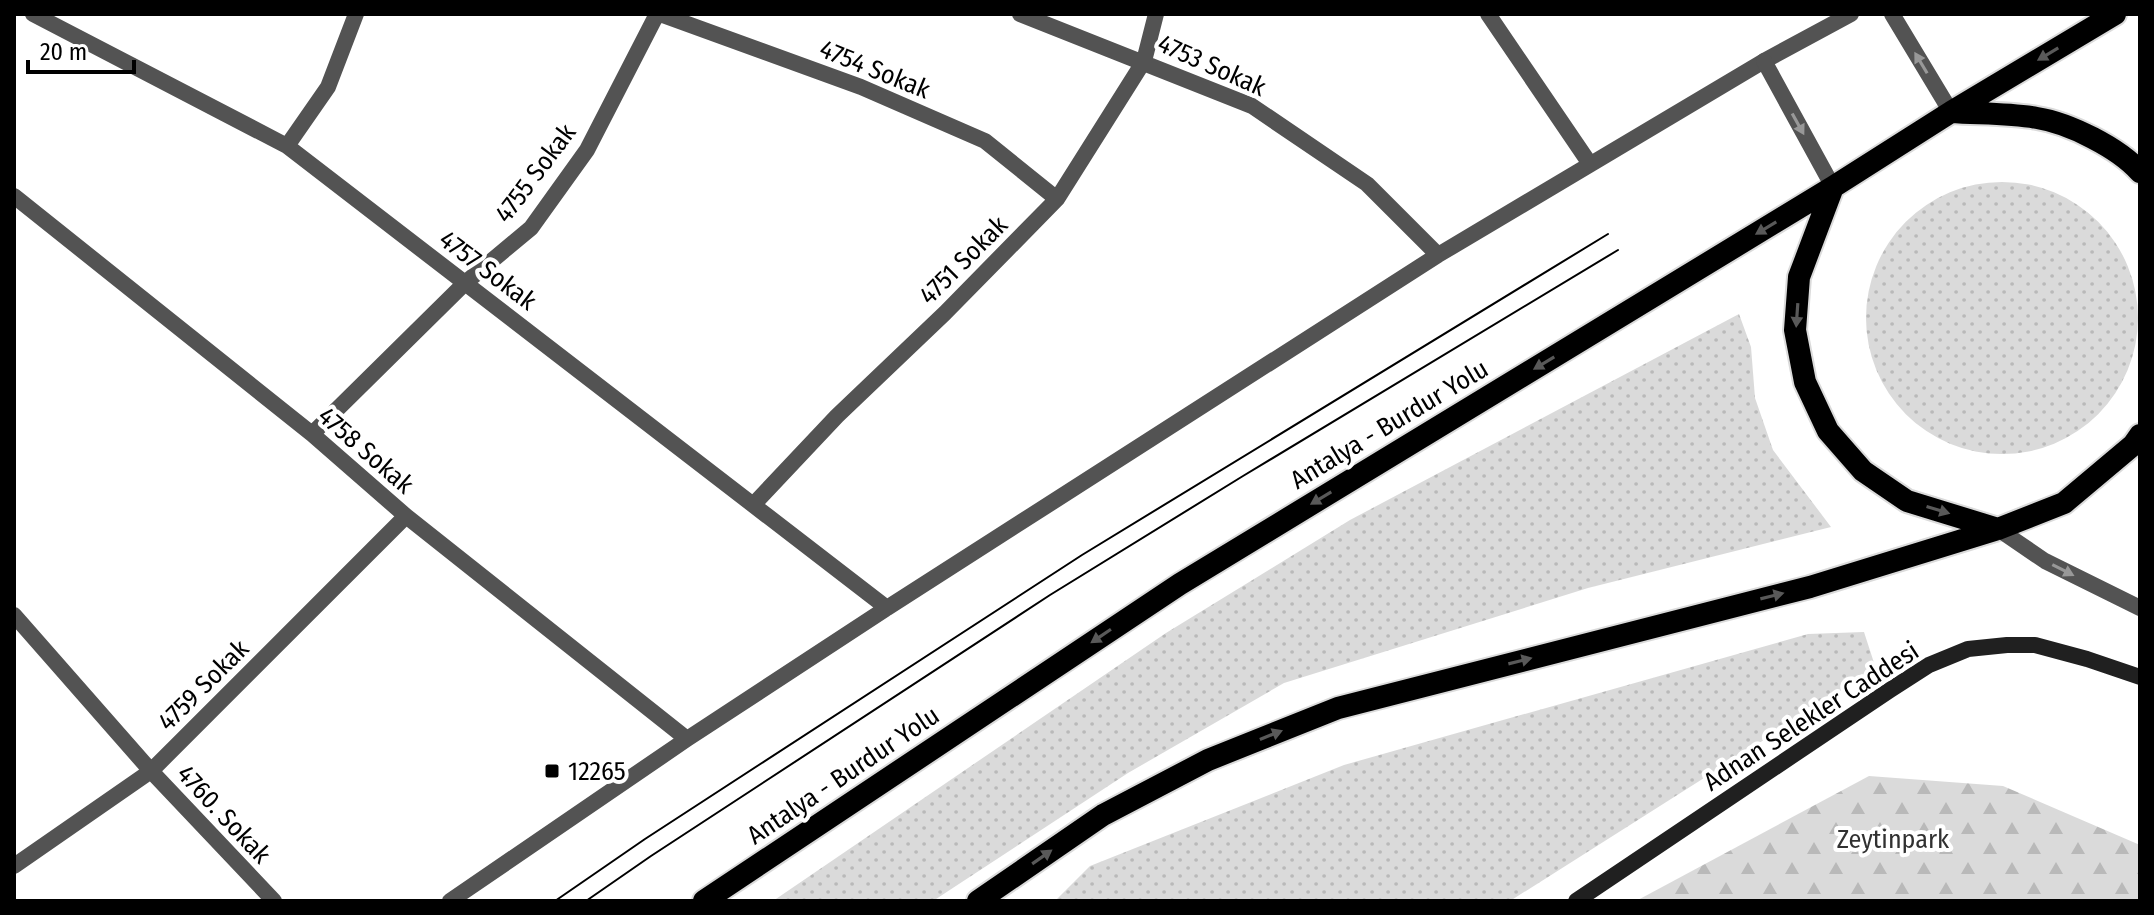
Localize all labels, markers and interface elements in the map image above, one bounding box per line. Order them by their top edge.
scale bar [28,24,134,74]
street label: 4753 Sokak [1153,28,1271,103]
street label: 4754 Sokak [815,33,935,106]
text: 20 m [40,38,87,66]
one-way arrow [2037,47,2059,61]
one-way arrow [1915,52,1929,74]
one-way arrow [1791,113,1805,135]
street label: 4755 Sokak [488,117,583,229]
street label: 4751 Sokak [913,209,1015,311]
one-way arrow [1755,220,1777,234]
street label: 4757 Sokak [433,224,543,317]
one-way arrow [1790,303,1803,328]
street label: Antalya - Burdur Yolu [1285,353,1494,496]
one-way arrow [1533,355,1555,369]
street label: 4758 Sokak [312,400,420,501]
one-way arrow [1311,490,1332,505]
one-way arrow [1926,504,1950,517]
one-way arrow [2052,563,2075,577]
one-way arrow [1759,590,1784,602]
one-way arrow [1091,628,1112,643]
street label: 4759 Sokak [151,633,256,737]
street label: Adnan Selekler Caddesi [1698,635,1925,798]
one-way arrow [1507,655,1532,667]
street label: Antalya - Burdur Yolu [741,700,945,851]
one-way arrow [1259,728,1283,741]
place label: 12265 [568,756,626,787]
street label: 4760. Sokak [170,759,278,871]
marker: 12265 [543,762,561,780]
park label: Zeytinpark [1837,824,1950,855]
one-way arrow [1032,850,1053,865]

